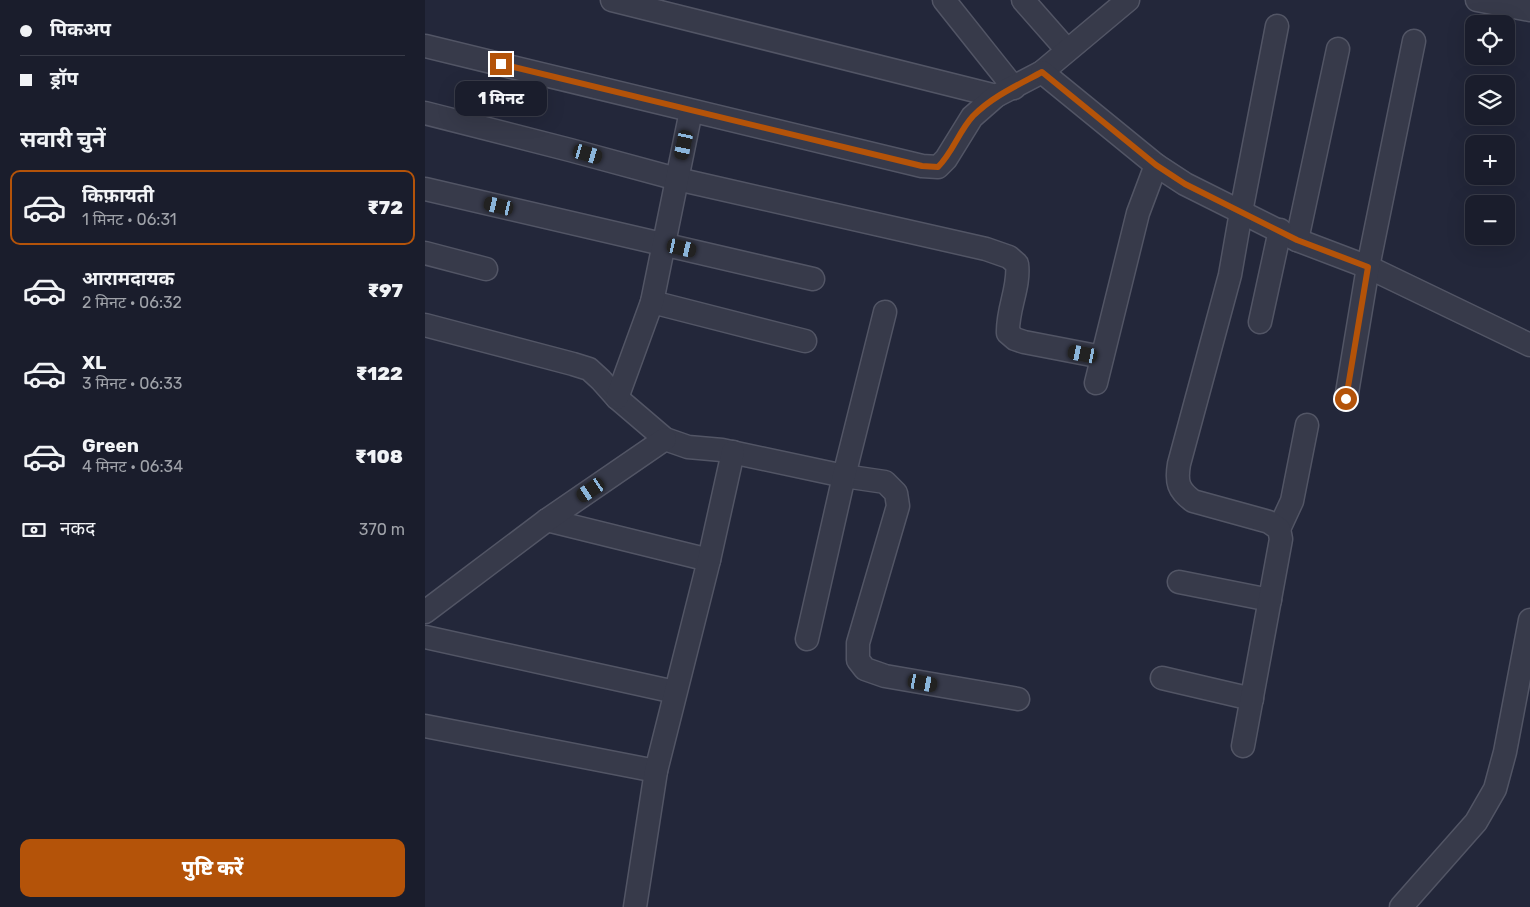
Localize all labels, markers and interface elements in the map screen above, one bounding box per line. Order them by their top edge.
map controls [1465,15,1515,245]
button: locate [1465,15,1515,65]
text: पिकअप [50,18,111,41]
route end [490,53,512,75]
text: ड्रॉप [50,67,78,90]
button: layers [1465,75,1515,125]
callout: 1 मिनट [455,82,547,116]
text: 1 मिनट [478,89,524,108]
text: सवारी चुनें [20,126,106,153]
car [673,129,694,161]
button: + [1465,135,1515,185]
car [571,143,604,165]
text: किफ़ायती [82,184,154,207]
icon: car [22,185,67,230]
car [482,195,515,217]
button: − [1465,195,1515,245]
text: ₹72 [367,196,403,219]
text: 1 मिनट · 06:31 [82,210,177,229]
car [665,237,698,259]
text: आरामदायक [82,267,174,290]
icon: car [22,268,67,313]
text: ₹97 [368,279,403,302]
text: 2 मिनट · 06:32 [82,293,182,312]
car [1066,344,1099,364]
icon: car [22,351,67,396]
text: XL [82,351,106,374]
text: ₹122 [356,362,403,385]
text: 3 मिनट · 06:33 [82,374,182,393]
route start [1335,388,1357,410]
icon: car [22,434,67,479]
text: Green [82,434,139,457]
text: ₹108 [355,445,403,468]
text: 4 मिनट · 06:34 [82,457,183,476]
car [574,475,607,505]
icon: cash [20,516,48,544]
text: नकद [60,517,95,540]
text: 370 m [359,520,405,539]
car [906,673,939,693]
button: पुष्टि करें [20,839,405,897]

